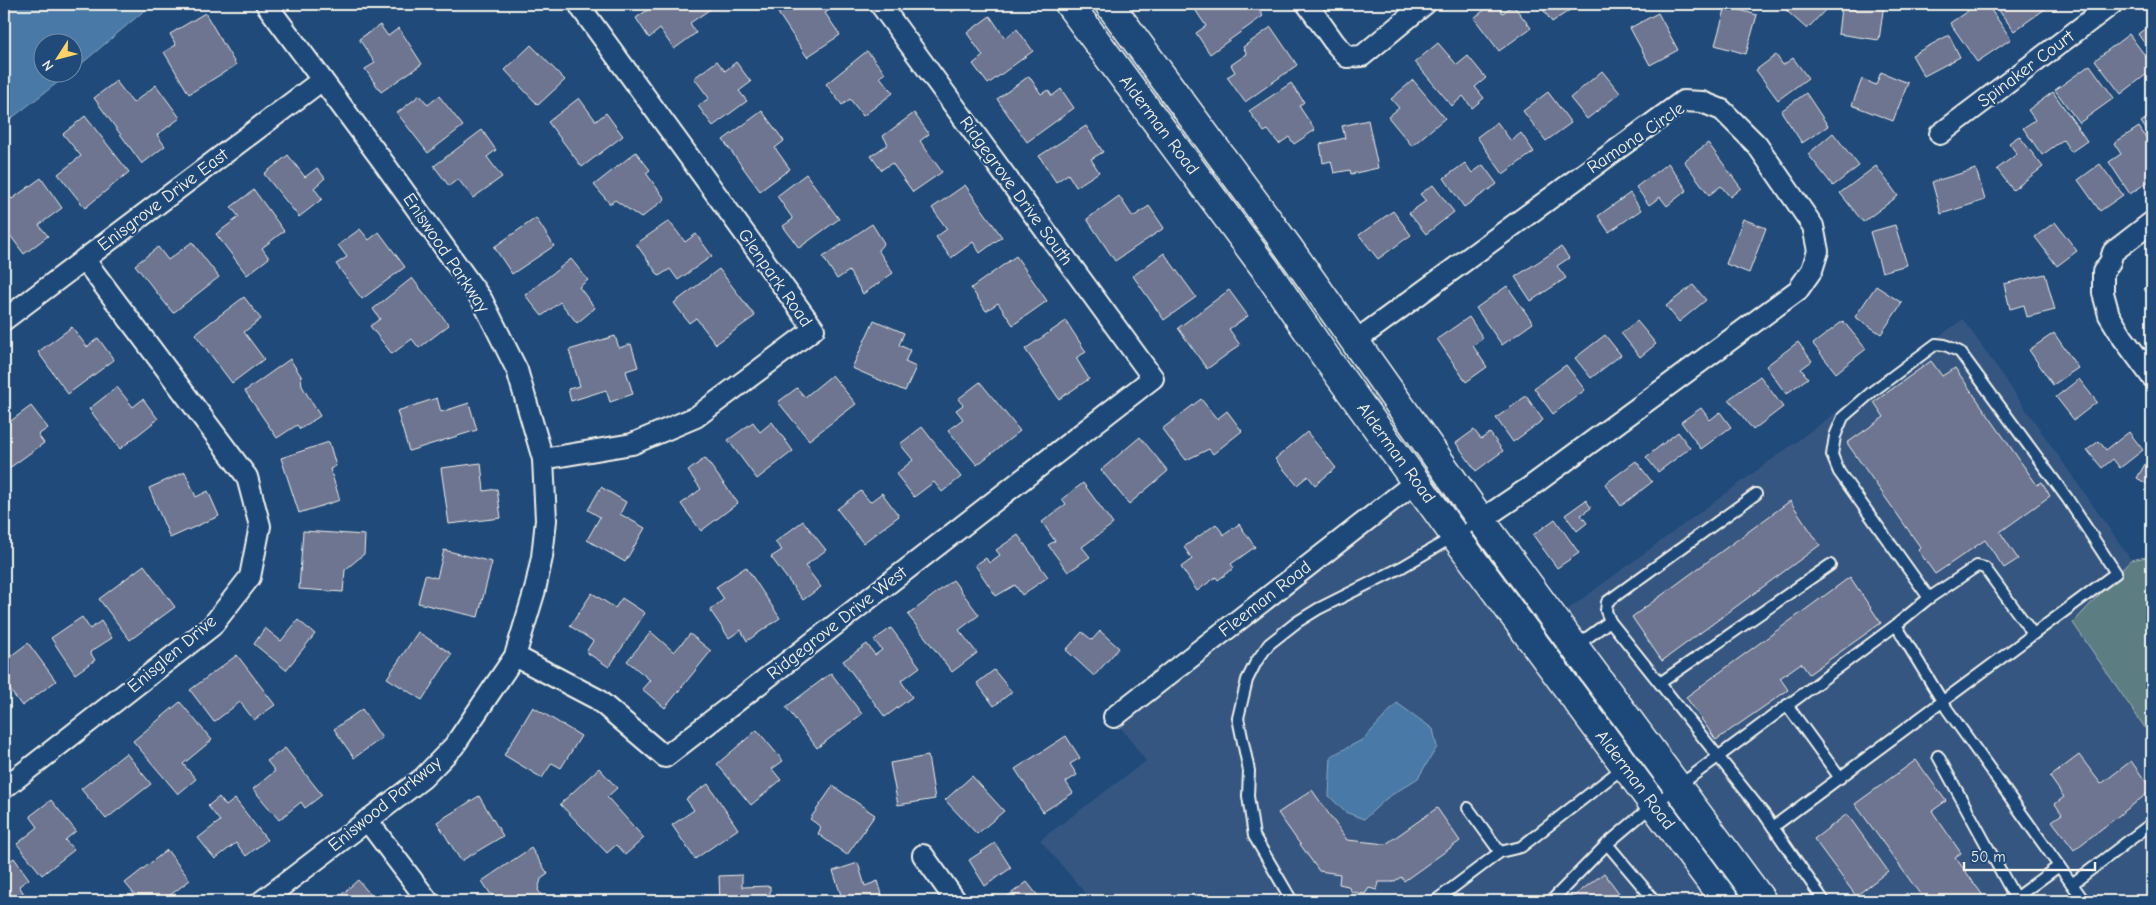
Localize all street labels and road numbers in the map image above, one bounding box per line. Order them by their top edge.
street label: Spinaker Court [1974,25,2079,112]
street label: Alderman Road [1115,71,1203,179]
street label: Ramona Circle [1583,98,1689,178]
street label: Ridgegrove Drive South [955,112,1077,270]
street label: Enisgrove Drive East [94,144,233,256]
street label: Eniswood Parkway [398,189,494,318]
street label: Glenpark Road [733,225,817,331]
street label: Alderman Road [1352,399,1440,507]
street label: Fleeman Road [1215,556,1315,642]
street label: Ridgegrove Drive West [763,561,912,684]
street label: Enisglen Drive [123,611,221,697]
street label: Alderman Road [1591,726,1679,834]
street label: Eniswood Parkway [324,751,447,856]

